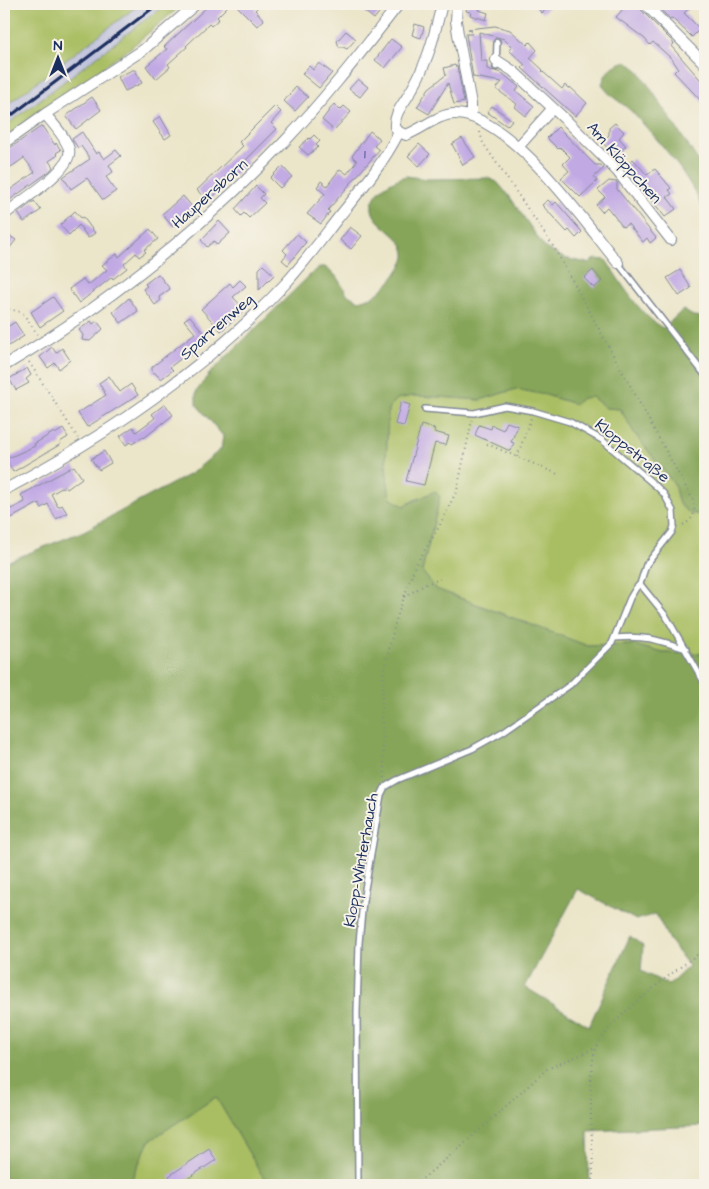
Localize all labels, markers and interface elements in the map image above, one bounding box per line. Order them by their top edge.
north arrow [32,32,82,82]
text: N [54,36,63,56]
street label: Am Klöppchen [582,117,667,208]
house number: 1 [364,144,366,164]
street label: Haupersborn [167,154,252,234]
street label: Sparrenweg [175,288,259,366]
street label: Kloppstraße [590,414,675,488]
street label: Klopp-Winterhauch [338,791,384,929]

